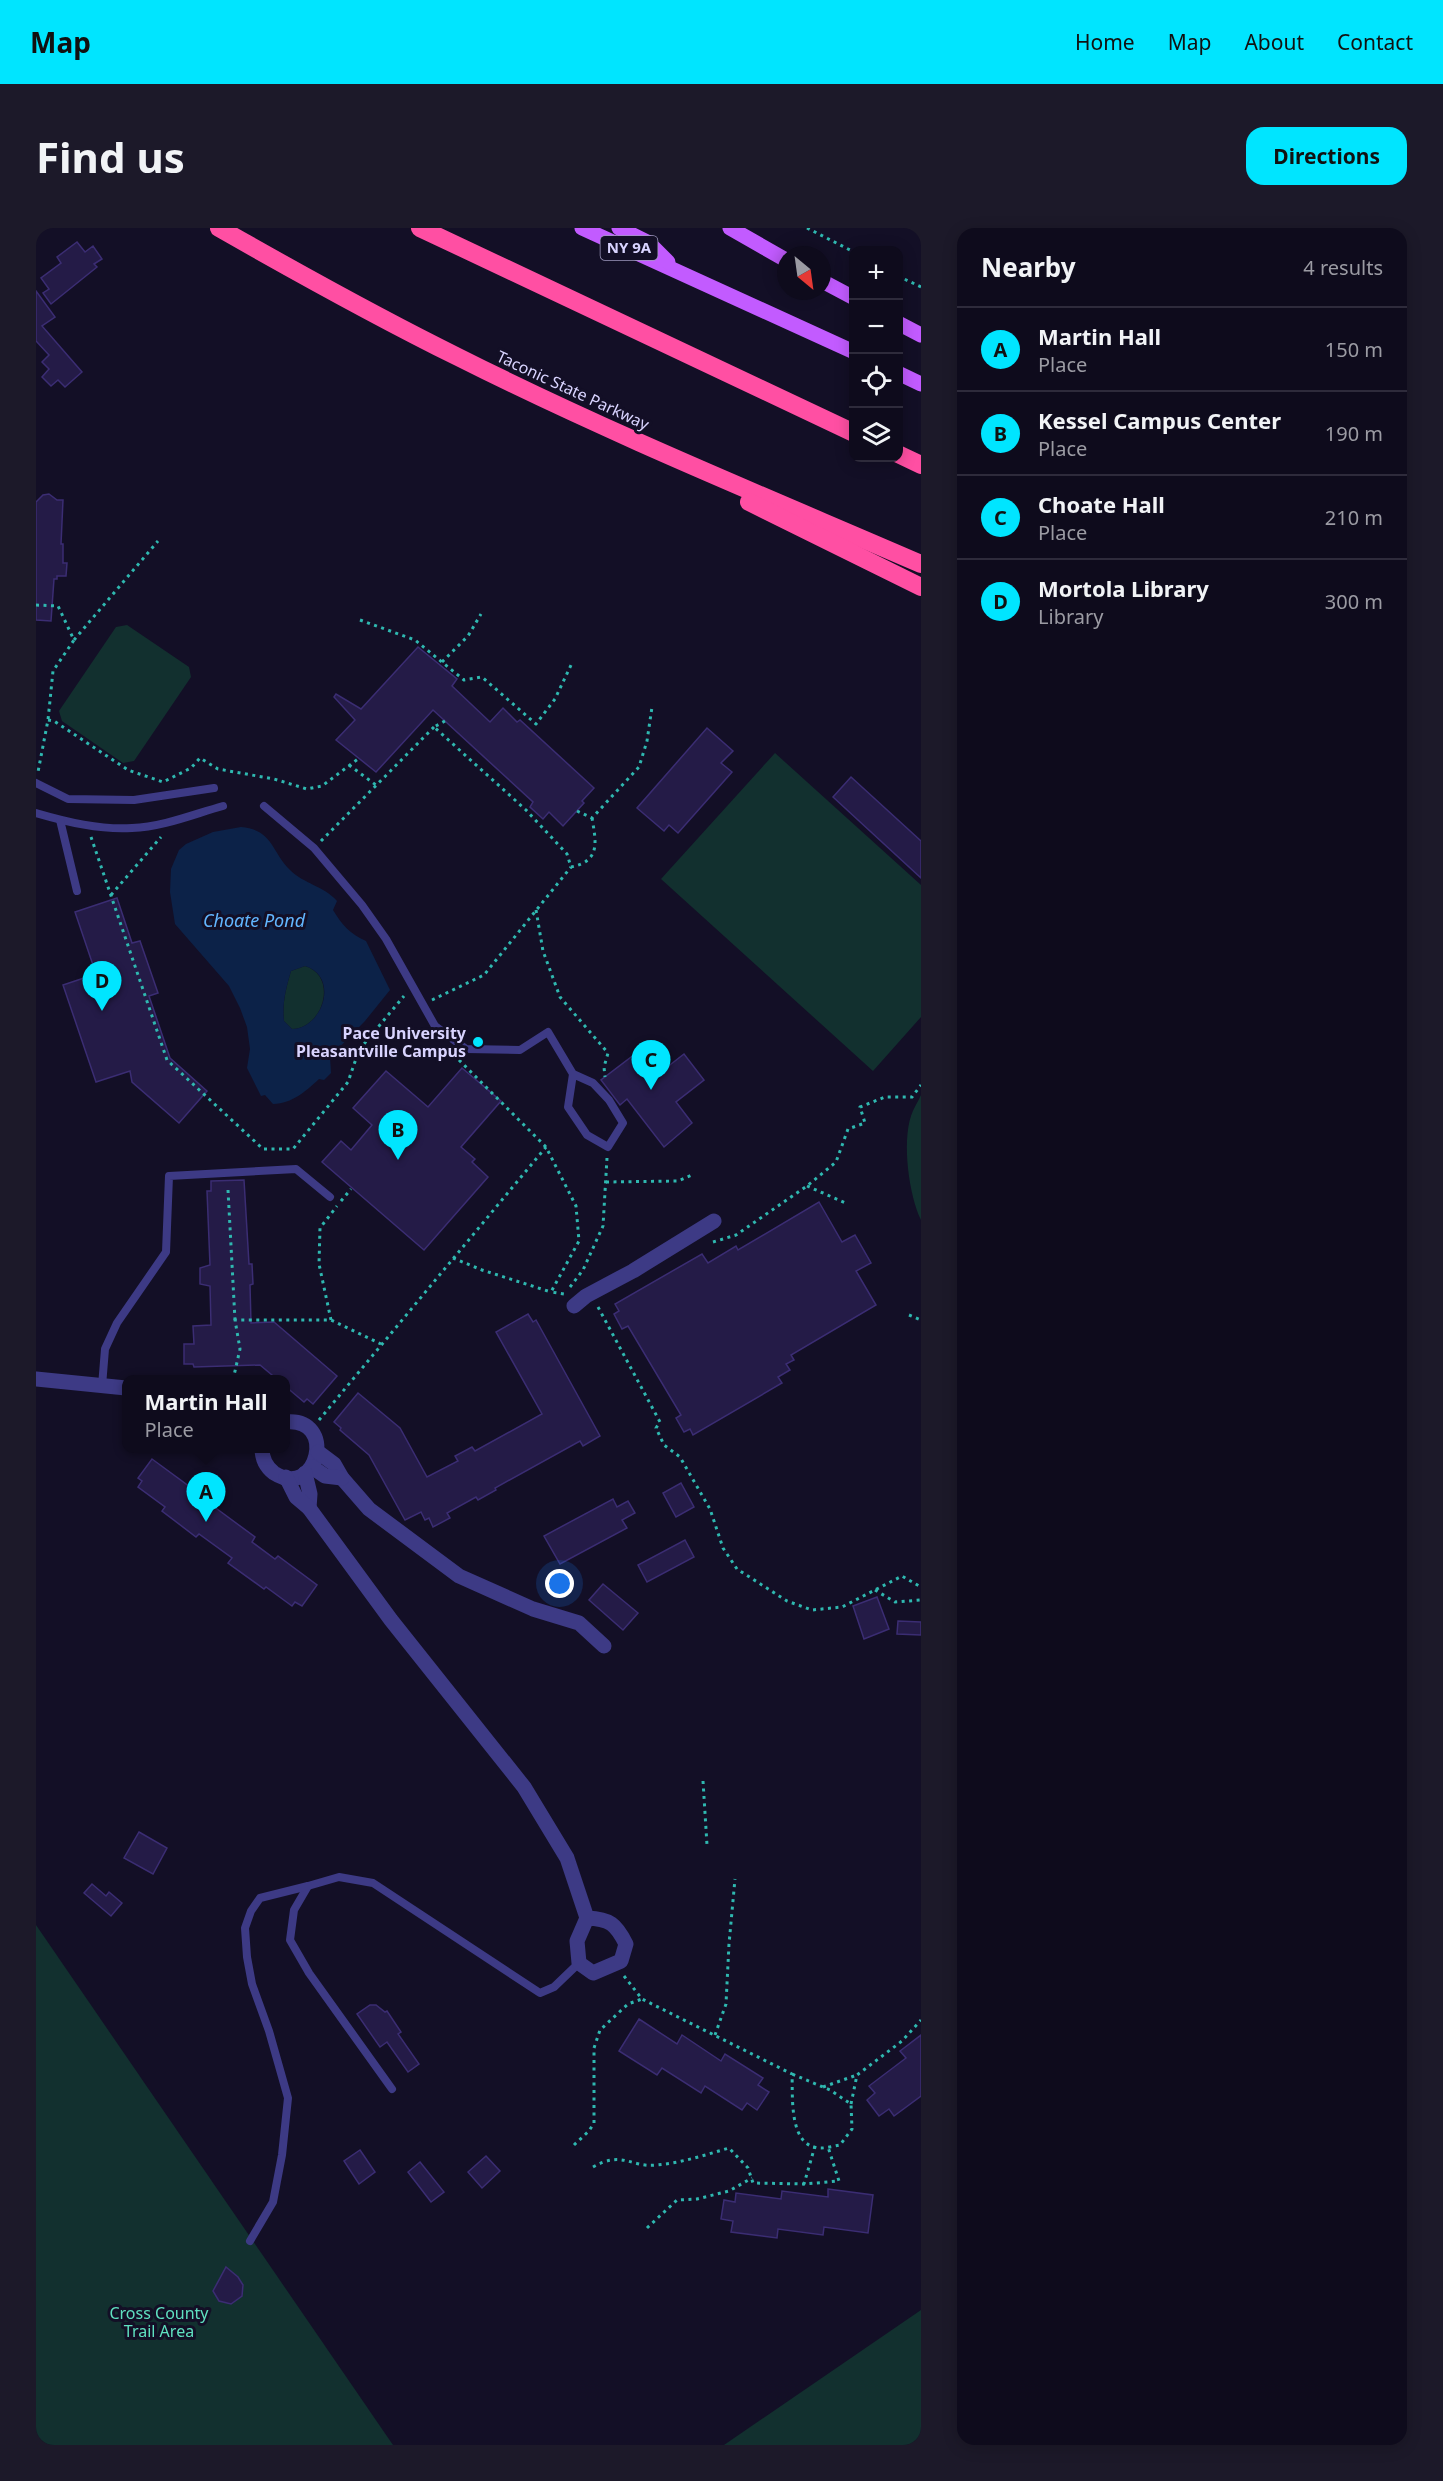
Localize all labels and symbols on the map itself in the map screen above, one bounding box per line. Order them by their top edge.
road number: NY 9A [600,236,658,260]
north arrow [777,246,831,300]
street label: Taconic State Parkway [493,345,654,435]
water label: Choate Pond [203,908,306,932]
pin: D [82,962,122,1011]
place label: Pace University Pleasantville Campus [296,1022,467,1062]
marker: Pace University Pleasantville Campus [471,1035,485,1049]
pin: C [632,1040,670,1090]
pin: B [378,1110,418,1160]
pin: A [186,1472,226,1522]
your location [545,1569,574,1598]
park label: Cross County Trail Area [109,2302,209,2342]

